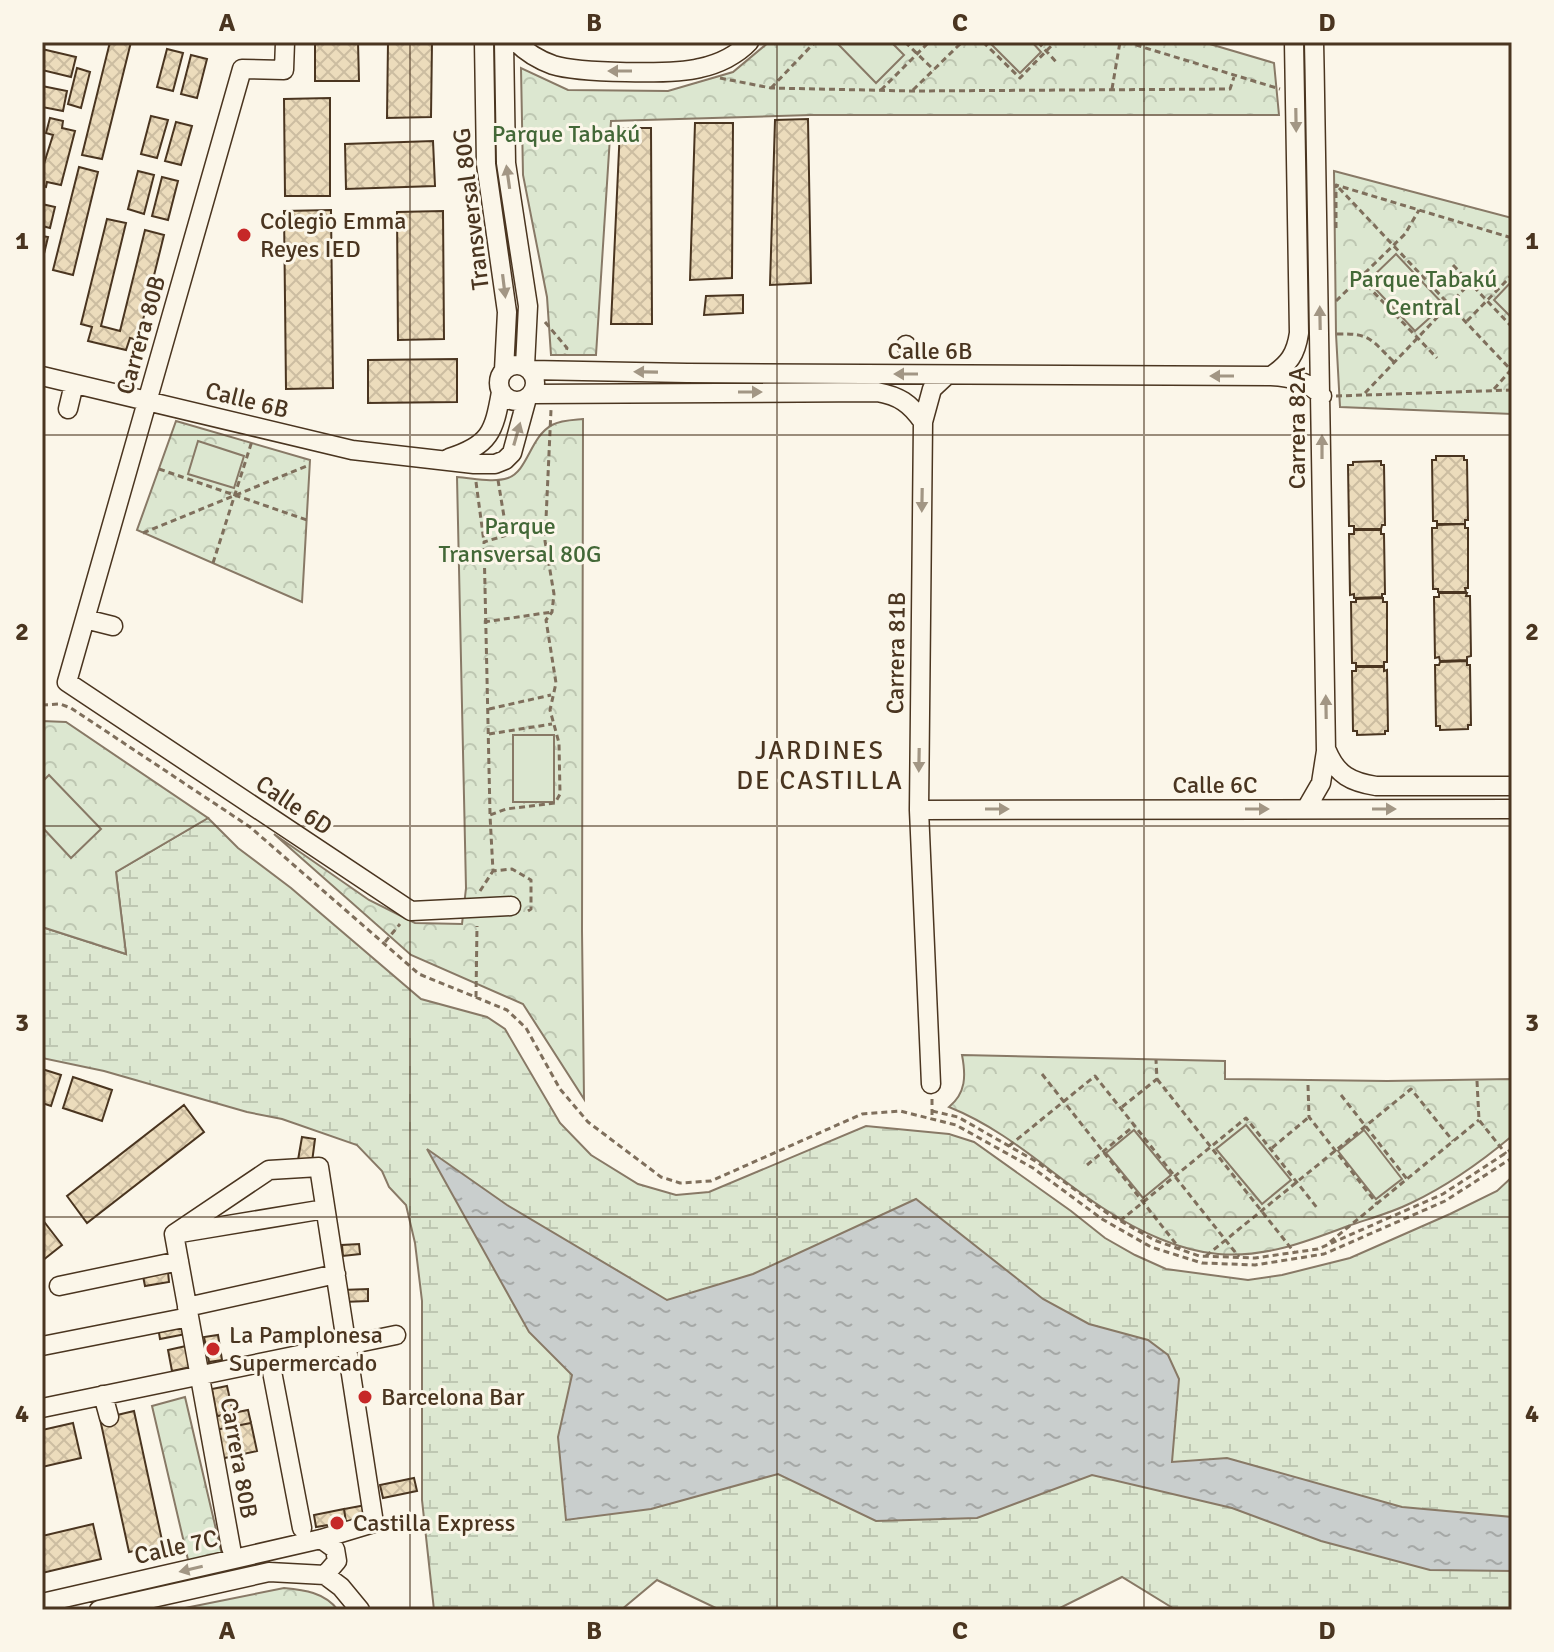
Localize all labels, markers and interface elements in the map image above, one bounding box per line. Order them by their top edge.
text: A [219,7,236,39]
text: B [586,7,602,39]
text: C [952,7,968,39]
text: D [1318,7,1336,39]
one-way arrow [607,65,632,77]
one-way arrow [1289,108,1302,133]
park label: Parque Tabakú [492,119,640,149]
street label: Transversal 80G [446,126,496,292]
one-way arrow [501,165,514,190]
place label: Colegio Emma Reyes IED [260,206,406,264]
text: 1 [15,225,29,257]
text: 1 [1525,225,1539,257]
marker: Colegio Emma Reyes IED [235,226,253,244]
park label: Parque Tabakú Central [1349,264,1497,322]
street label: Carrera 80B [110,272,172,398]
one-way arrow [498,274,511,299]
one-way arrow [1314,305,1327,330]
street label: Calle 6B [888,336,972,366]
one-way arrow [633,366,658,379]
street label: Carrera 82A [1282,366,1312,489]
one-way arrow [893,368,918,381]
one-way arrow [1209,370,1234,382]
street label: Calle 6B [202,375,292,425]
one-way arrow [738,386,763,398]
one-way arrow [511,421,524,445]
one-way arrow [1316,434,1328,459]
one-way arrow [916,488,928,513]
park label: Parque Transversal 80G [439,511,601,569]
street label: Carrera 81B [880,592,912,714]
text: 2 [15,616,29,648]
text: 2 [1525,616,1539,648]
one-way arrow [1319,694,1332,719]
district label: JARDINES DE CASTILLA [736,735,904,797]
one-way arrow [913,748,925,773]
street label: Calle 6D [250,769,338,841]
street label: Calle 6C [1173,770,1257,800]
one-way arrow [985,803,1010,815]
one-way arrow [1245,803,1270,815]
one-way arrow [1372,803,1397,815]
text: 3 [15,1007,29,1039]
text: 3 [1525,1007,1539,1039]
place label: La Pamplonesa Supermercado [229,1320,383,1378]
marker: La Pamplonesa Supermercado [204,1340,222,1358]
place label: Barcelona Bar [381,1382,525,1412]
marker: Barcelona Bar [356,1388,374,1406]
street label: Carrera 80B [214,1395,264,1521]
text: 4 [15,1398,29,1430]
text: 4 [1525,1398,1539,1430]
place label: Castilla Express [353,1508,515,1538]
marker: Castilla Express [328,1514,346,1532]
street label: Calle 7C [131,1523,221,1571]
one-way arrow [178,1563,203,1575]
text: A [219,1615,236,1647]
text: B [586,1615,602,1647]
text: C [952,1615,968,1647]
text: D [1318,1615,1336,1647]

